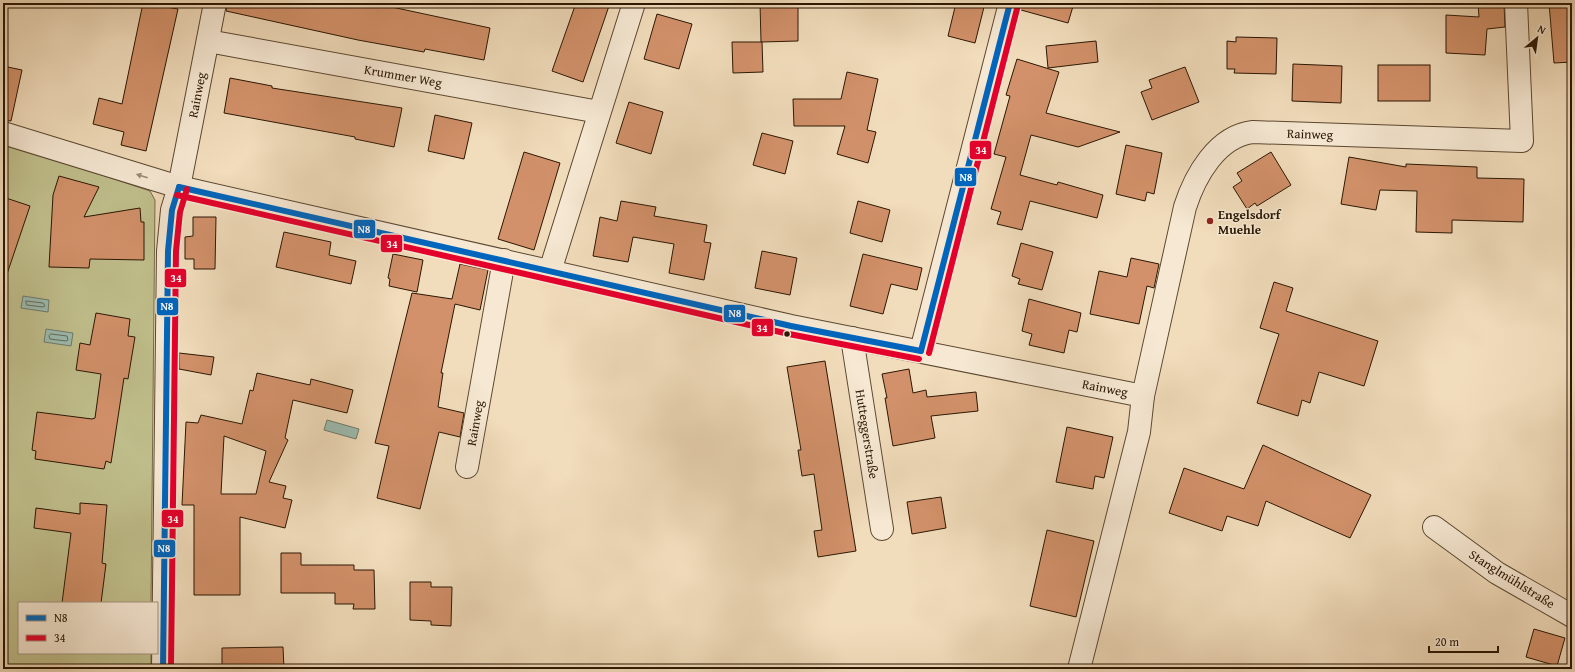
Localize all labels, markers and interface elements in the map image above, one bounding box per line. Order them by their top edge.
north arrow [1517,18,1557,58]
text: N [1535,20,1550,38]
street label: Krummer Weg [363,60,444,92]
street label: Rainweg [183,70,211,119]
street label: Rainweg [1287,124,1334,144]
line badge: 34 [969,140,992,160]
text: 34 [975,142,987,158]
line badge: N8 [954,167,977,187]
text: N8 [959,169,973,185]
one-way arrow [135,173,147,179]
place label: Engelsdorf Muehle [1218,205,1282,239]
marker: Engelsdorf Muehle [1205,216,1215,226]
line badge: N8 [353,219,376,239]
text: N8 [357,221,371,237]
line badge: 34 [380,234,403,253]
text: 34 [386,236,398,252]
line badge: 34 [164,268,187,288]
text: 34 [170,270,182,286]
line badge: N8 [156,297,179,316]
text: N8 [160,298,174,314]
line badge: N8 [723,304,746,323]
text: N8 [728,305,742,321]
line badge: 34 [751,318,774,337]
text: 34 [756,320,768,336]
unlabelled marker [782,329,792,339]
street label: Rainweg [1081,374,1130,402]
street label: Hutteggerstraße [851,388,883,480]
street label: Rainweg [462,398,488,447]
line badge: 34 [161,509,184,528]
text: 34 [167,511,179,527]
line badge: N8 [153,539,176,558]
text: N8 [157,540,171,556]
street label: Stanglmühlstraße [1465,545,1559,613]
legend [18,602,158,654]
text: N8 [54,609,68,626]
scale bar [1429,628,1498,654]
text: 34 [54,629,66,646]
text: 20 m [1435,633,1459,650]

